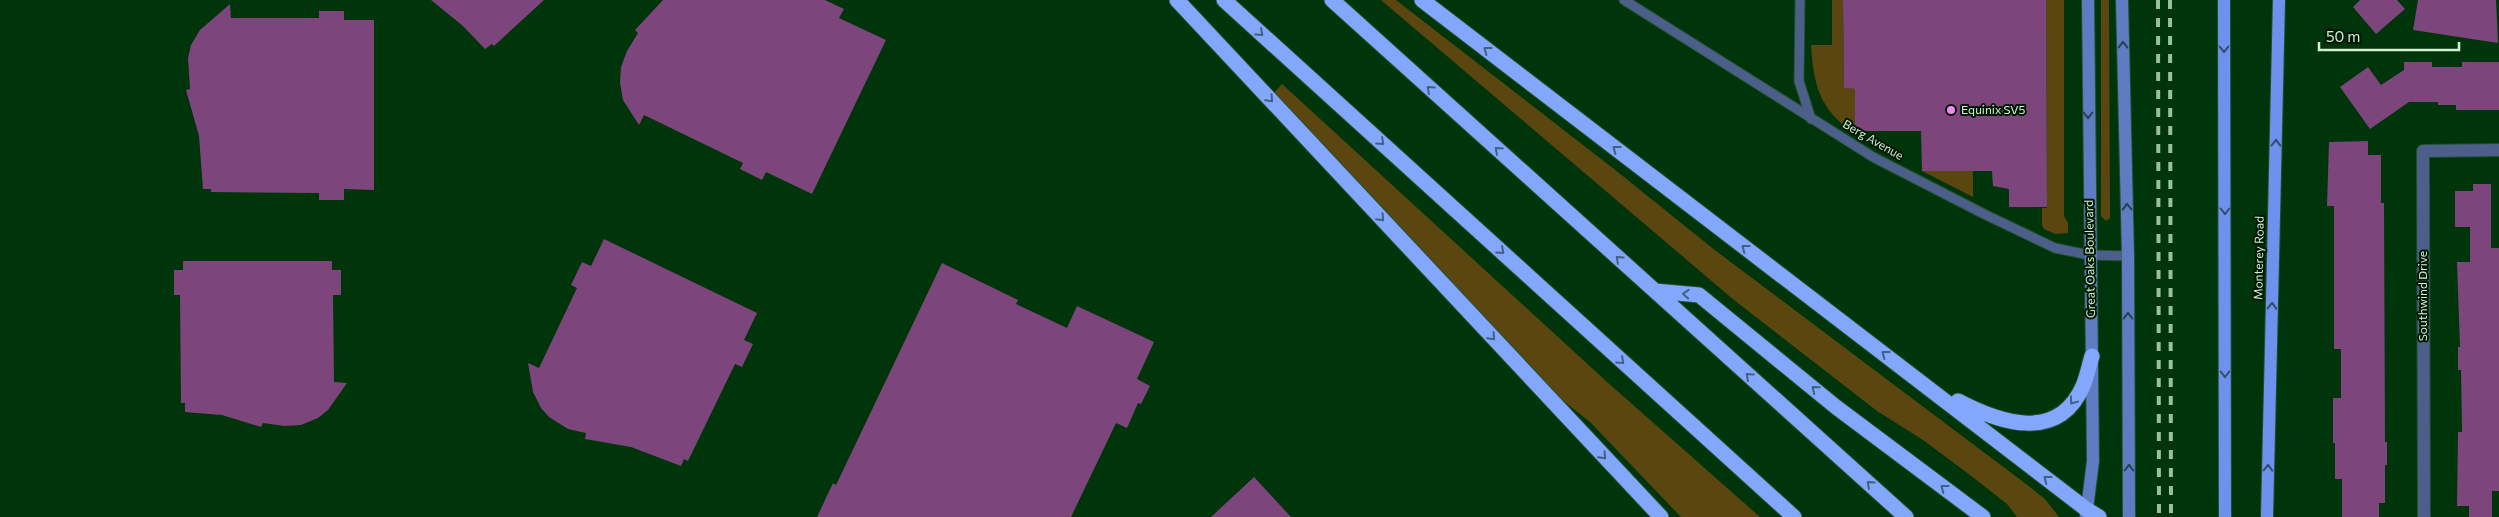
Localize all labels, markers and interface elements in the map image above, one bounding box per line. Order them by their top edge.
scale bar [2319,20,2459,52]
one-way arrow [1255,27,1264,36]
text: 50 m [2326,27,2360,45]
one-way arrow [2118,40,2128,48]
one-way arrow [2219,45,2229,53]
one-way arrow [1483,47,1493,56]
one-way arrow [1427,86,1436,95]
one-way arrow [1264,94,1273,103]
place label: Equinix SV5 [1961,102,2026,116]
marker: Equinix SV5 [1945,104,1957,116]
one-way arrow [2083,111,2093,119]
street label: Berg Avenue [1841,116,1906,162]
one-way arrow [1375,136,1384,145]
one-way arrow [2271,139,2281,147]
one-way arrow [1613,146,1622,154]
one-way arrow [1494,147,1503,156]
street label: Great Oaks Boulevard [2081,200,2097,318]
one-way arrow [2121,203,2132,211]
one-way arrow [2220,208,2230,215]
one-way arrow [1375,213,1384,222]
street label: Monterey Road [2250,216,2266,300]
one-way arrow [1495,245,1504,254]
one-way arrow [1742,245,1751,253]
street label: Southwind Drive [2415,251,2429,341]
one-way arrow [1615,256,1624,265]
one-way arrow [1681,288,1689,299]
one-way arrow [2267,302,2277,310]
one-way arrow [2123,312,2133,320]
one-way arrow [1486,332,1495,341]
one-way arrow [1881,351,1891,360]
one-way arrow [1616,355,1625,364]
one-way arrow [2220,370,2230,378]
one-way arrow [1745,373,1754,382]
one-way arrow [1811,386,1820,395]
one-way arrow [2070,395,2079,404]
one-way arrow [1597,450,1606,459]
one-way arrow [2124,464,2134,472]
one-way arrow [2263,464,2273,472]
one-way arrow [2044,476,2053,485]
one-way arrow [1866,481,1875,490]
one-way arrow [1941,485,1950,493]

